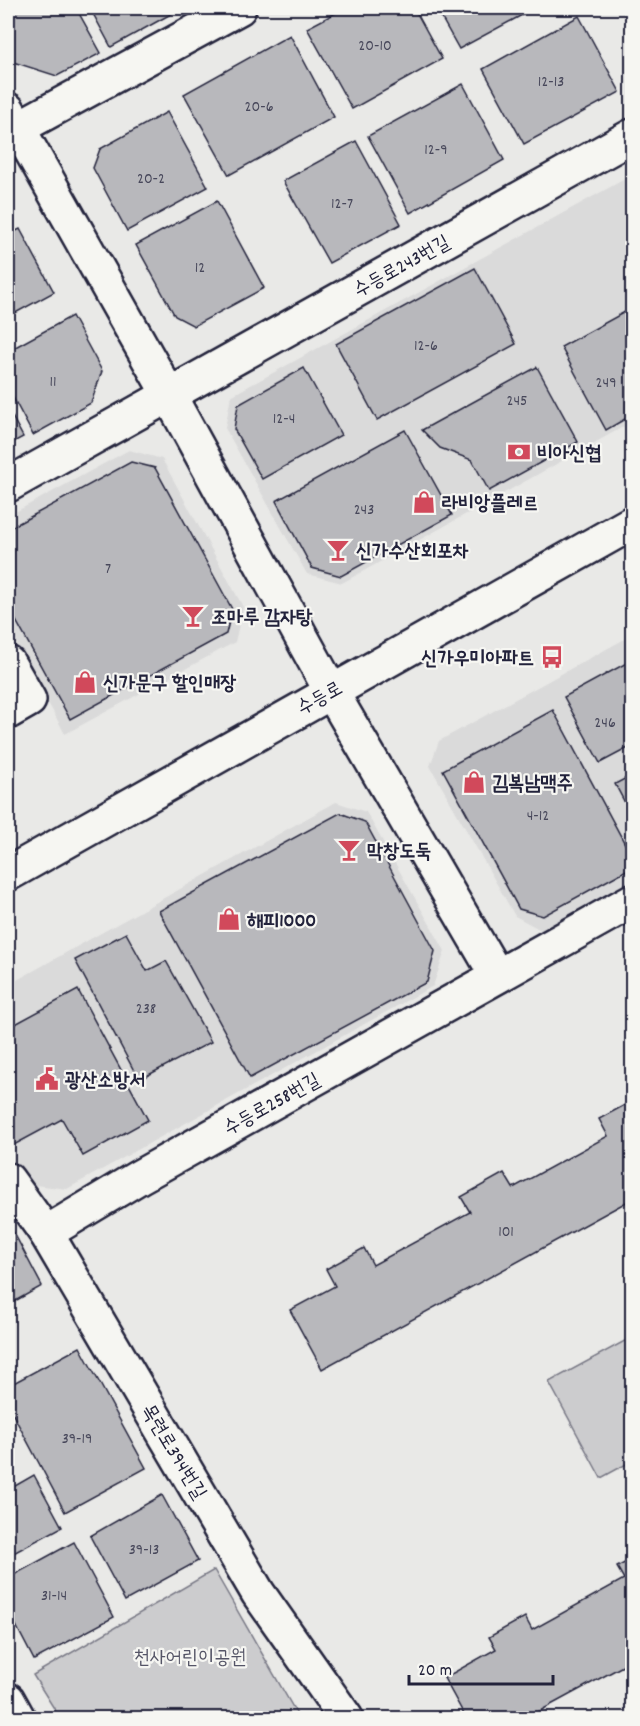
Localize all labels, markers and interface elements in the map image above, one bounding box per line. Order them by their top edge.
house number: 20-10 [358,35,392,58]
house number: 12-13 [538,71,564,94]
house number: 20-6 [244,96,274,119]
house number: 12-9 [424,139,448,162]
house number: 20-2 [137,168,165,191]
house number: 12-7 [331,193,353,216]
street label: 수등로243번길 [349,230,456,306]
house number: 12 [195,257,205,280]
house number: 12-6 [414,335,438,358]
house number: 11 [49,371,57,394]
house number: 249 [596,372,616,395]
house number: 245 [506,390,528,413]
house number: 12-4 [273,408,295,431]
bank icon: 비아신협 [506,439,532,465]
place label: 비아신협 [537,441,601,469]
shop icon: 라비앙플레르 [411,489,437,515]
place label: 라비앙플레르 [442,491,539,519]
house number: 243 [354,499,374,522]
bar icon: 신가수산회포차 [325,537,351,563]
place label: 신가수산회포차 [356,539,469,567]
house number: 7 [105,558,111,581]
bar icon: 조마루 감자탕 [180,603,206,629]
place label: 조마루 감자탕 [211,605,313,633]
bus stop icon: 신가우미아파트 [539,644,565,670]
place label: 신가우미아파트 [421,646,534,674]
shop icon: 신가문구 할인매장 [72,669,98,695]
place label: 신가문구 할인매장 [103,671,236,699]
street label: 수등로 [293,676,348,724]
house number: 246 [594,712,616,735]
shop icon: 김복남맥주 [461,769,487,795]
place label: 김복남맥주 [492,771,572,799]
house number: 4-12 [527,805,549,828]
bar icon: 막창도둑 [336,837,362,863]
place label: 막창도둑 [367,839,431,867]
shop icon: 해피1000 [216,906,242,932]
place label: 해피1000 [247,908,316,936]
house number: 238 [136,998,156,1021]
public building icon: 광산소방서 [34,1066,60,1092]
place label: 광산소방서 [65,1068,145,1096]
street label: 수등로258번길 [219,1068,326,1144]
house number: 101 [498,1221,514,1244]
street label: 목련로394번길 [133,1400,212,1506]
house number: 39-19 [62,1428,92,1451]
house number: 39-13 [129,1539,159,1562]
house number: 31-14 [41,1585,67,1608]
park label: 천사어린이공원 [134,1645,246,1673]
scale bar [409,1648,553,1686]
text: 20 m [418,1659,452,1684]

